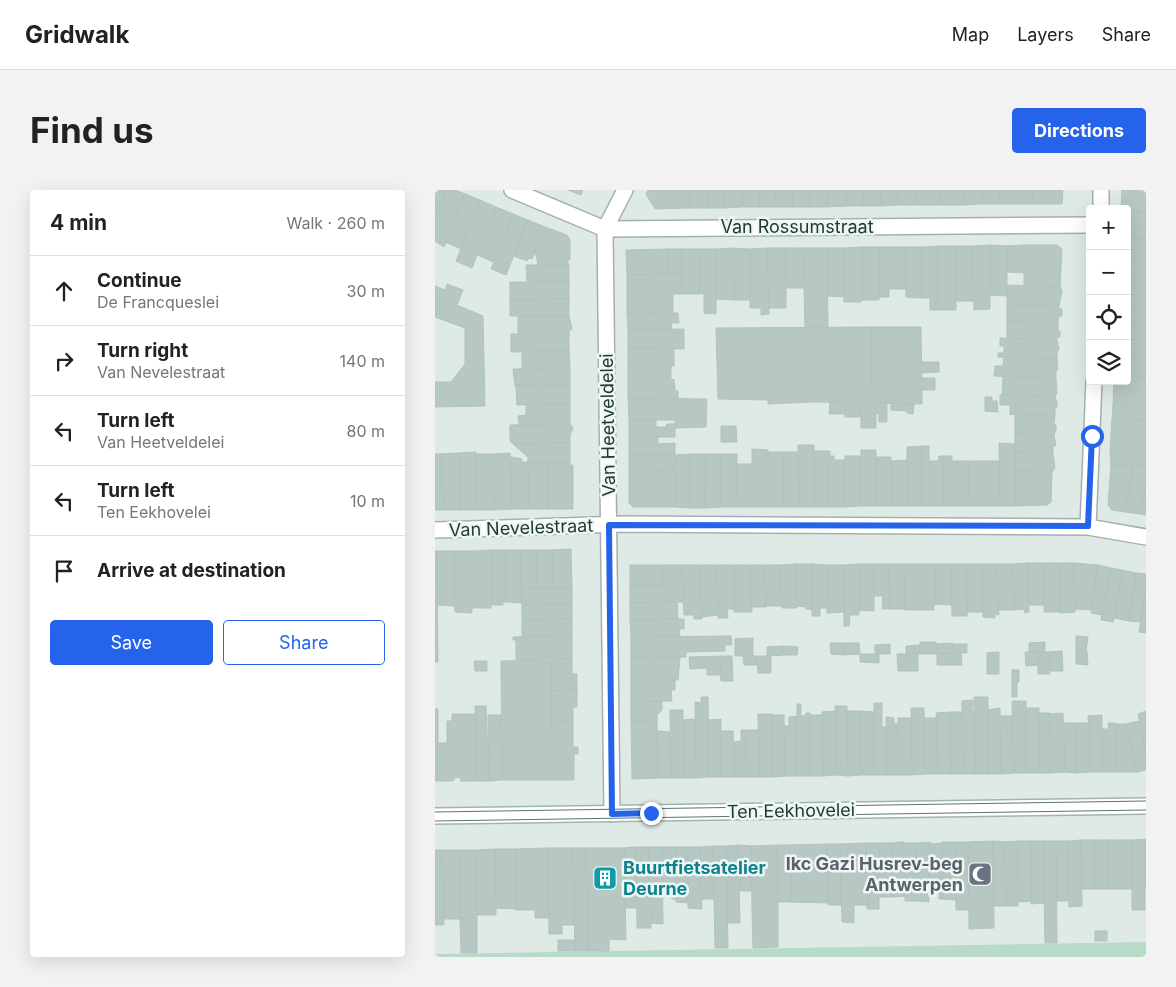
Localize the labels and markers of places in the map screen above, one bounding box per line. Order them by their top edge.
place label: Ikc Gazi Husrev-beg Antwerpen [786,853,963,895]
place label: Buurtfietsatelier Deurne [623,857,766,899]
mosque icon: Ikc Gazi Husrev-beg Antwerpen [967,861,993,887]
building icon: Buurtfietsatelier Deurne [592,865,618,891]

